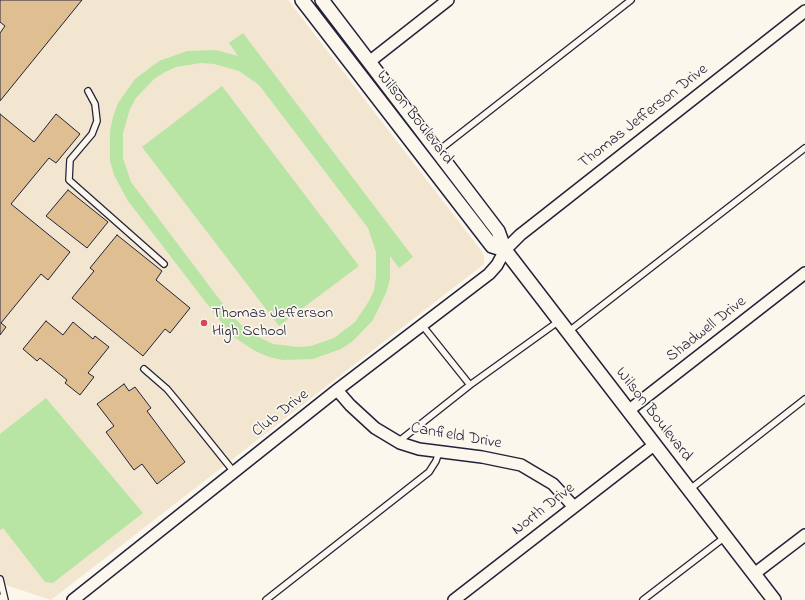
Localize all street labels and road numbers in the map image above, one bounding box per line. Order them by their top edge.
street label: Thomas Jefferson Drive [576,61,712,173]
street label: Wilson Boulevard [371,67,457,169]
street label: Shadwell Drive [663,293,751,367]
street label: Wilson Boulevard [610,364,696,466]
street label: Club Drive [249,386,313,442]
street label: Canfield Drive [409,420,503,454]
street label: North Drive [509,480,579,540]

